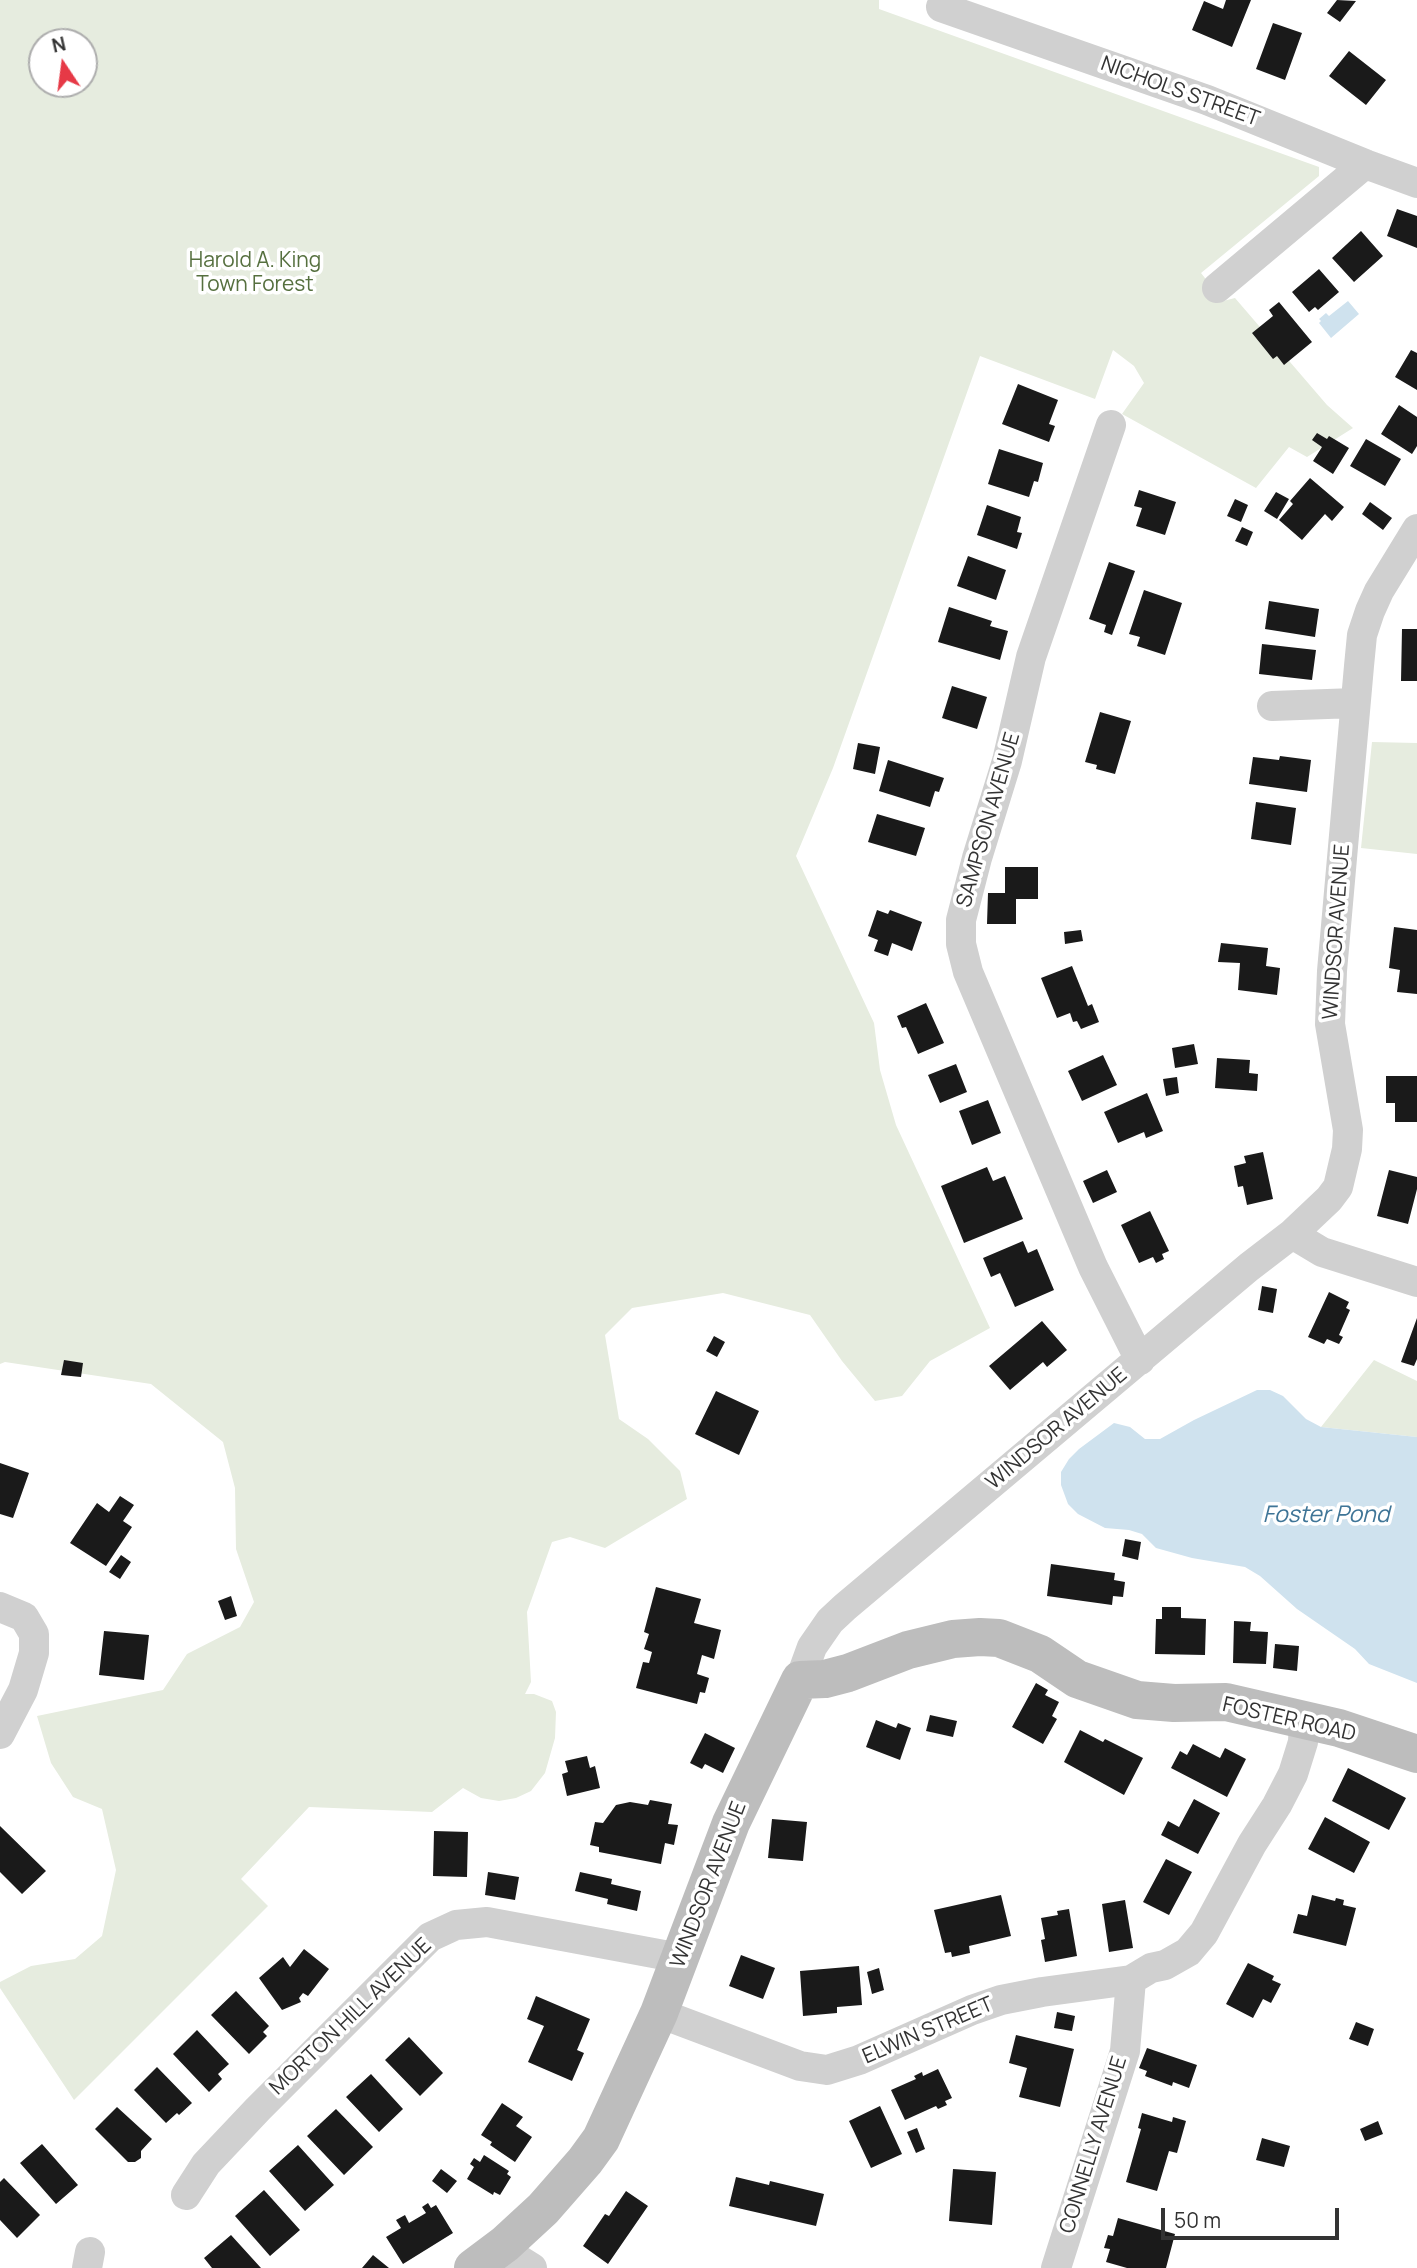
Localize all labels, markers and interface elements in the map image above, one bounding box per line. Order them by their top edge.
north arrow [28,28,98,98]
text: N [49,30,68,59]
street label: NICHOLS STREET [1097,52,1263,132]
park label: Harold A. King Town Forest [189,248,321,298]
street label: SAMPSON AVENUE [952,730,1026,910]
street label: WINDSOR AVENUE [1318,843,1356,1021]
street label: WINDSOR AVENUE [981,1363,1133,1495]
water label: Foster Pond [1263,1502,1389,1530]
street label: FOSTER ROAD [1220,1692,1358,1748]
street label: WINDSOR AVENUE [666,1798,752,1972]
street label: MORTON HILL AVENUE [265,1933,437,2101]
street label: ELWIN STREET [859,1992,997,2070]
street label: CONNELLY AVENUE [1055,2053,1133,2237]
scale bar [1165,2194,1344,2238]
text: 50 m [1174,2206,1221,2234]

